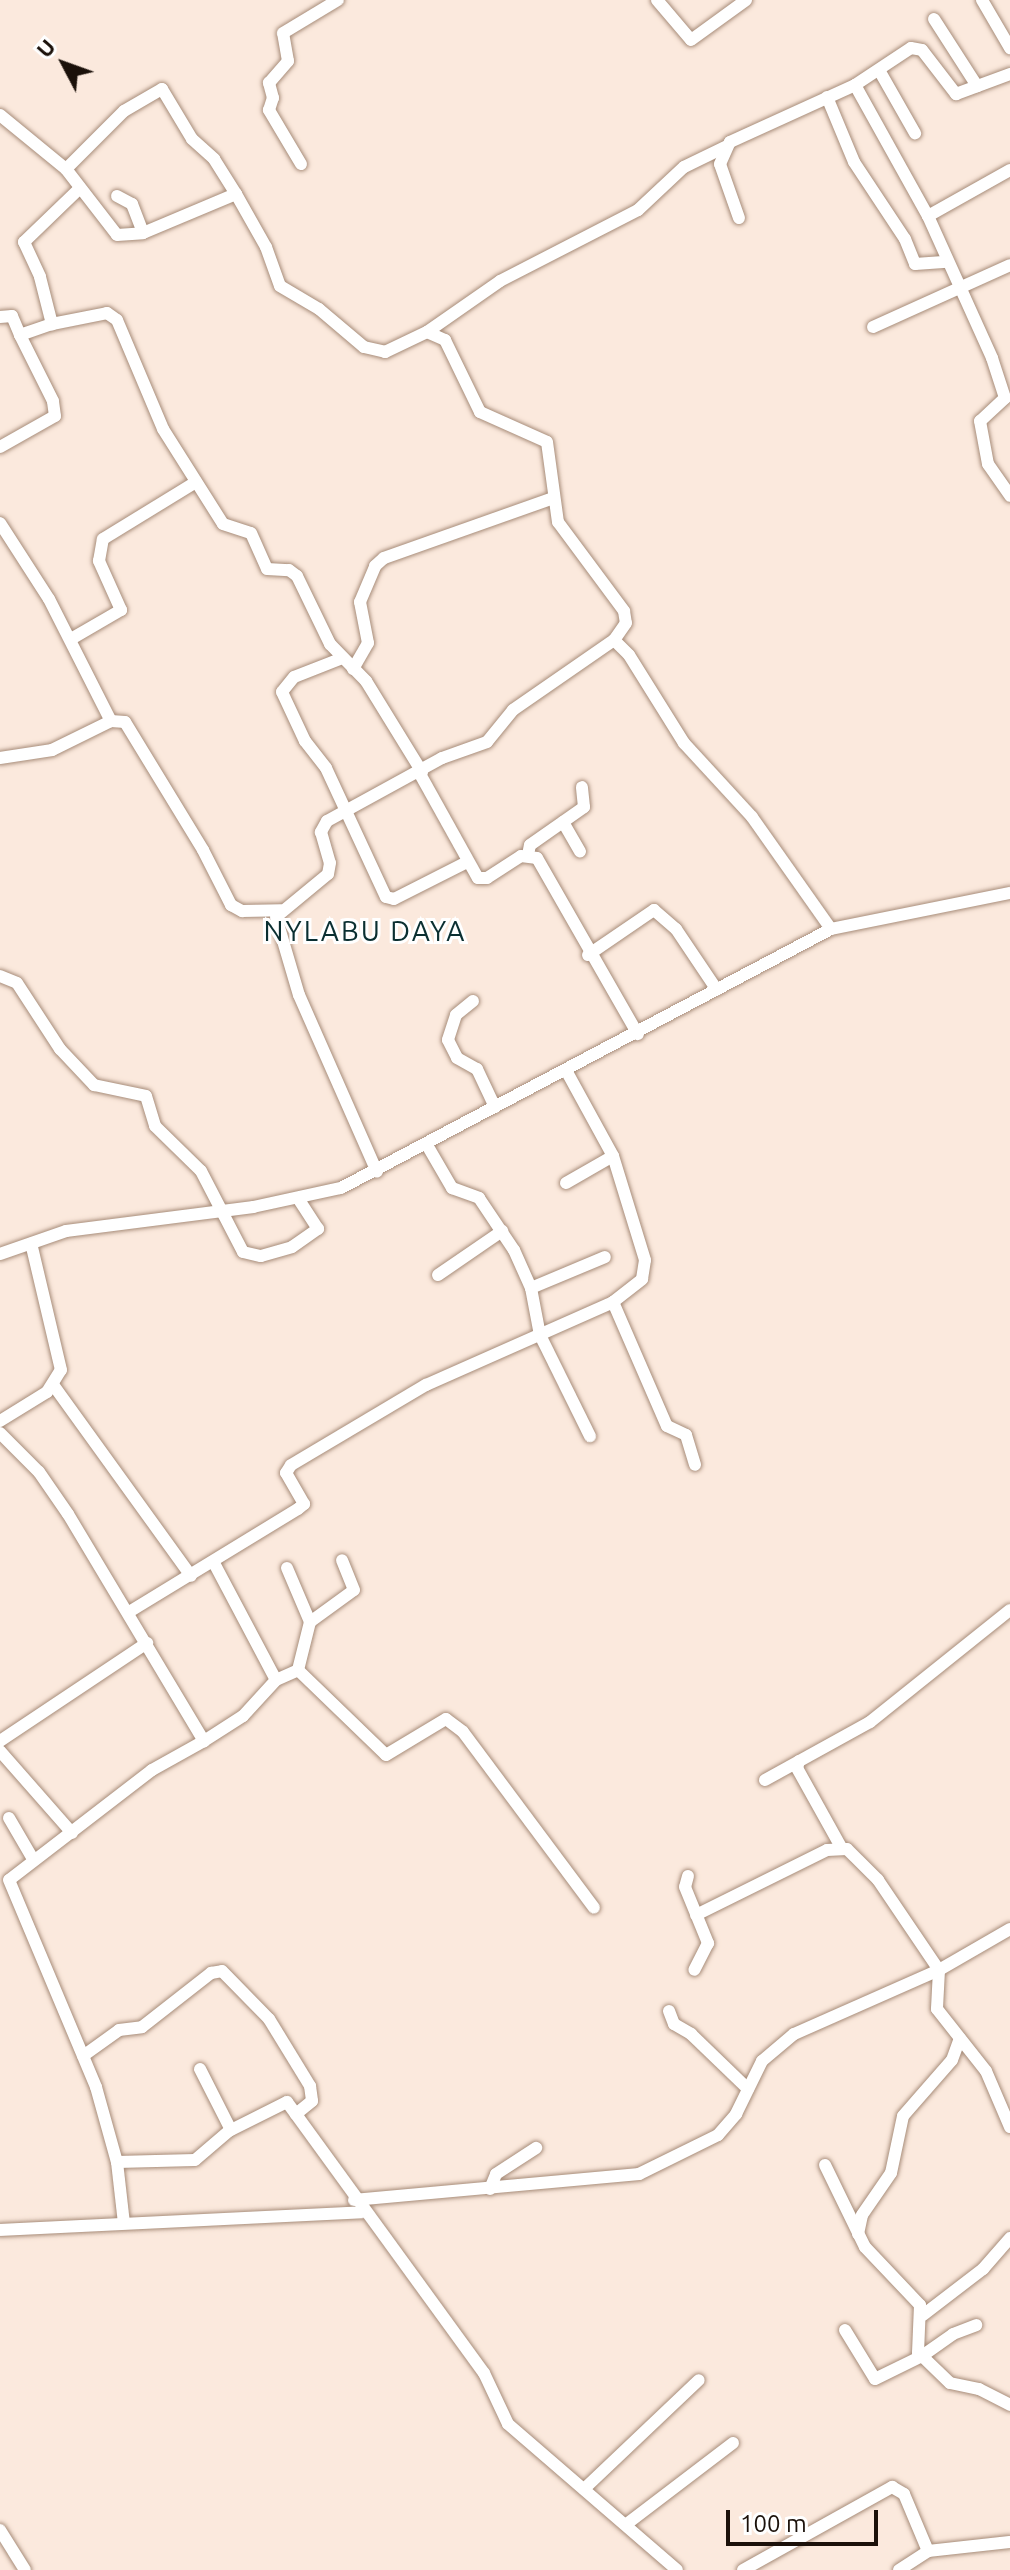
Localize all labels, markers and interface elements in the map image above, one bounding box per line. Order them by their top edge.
north arrow [24,24,104,104]
text: U [31,34,60,62]
district label: NYLABU DAYA [264,914,466,948]
scale bar [730,2494,882,2544]
text: 100 m [740,2510,807,2537]

